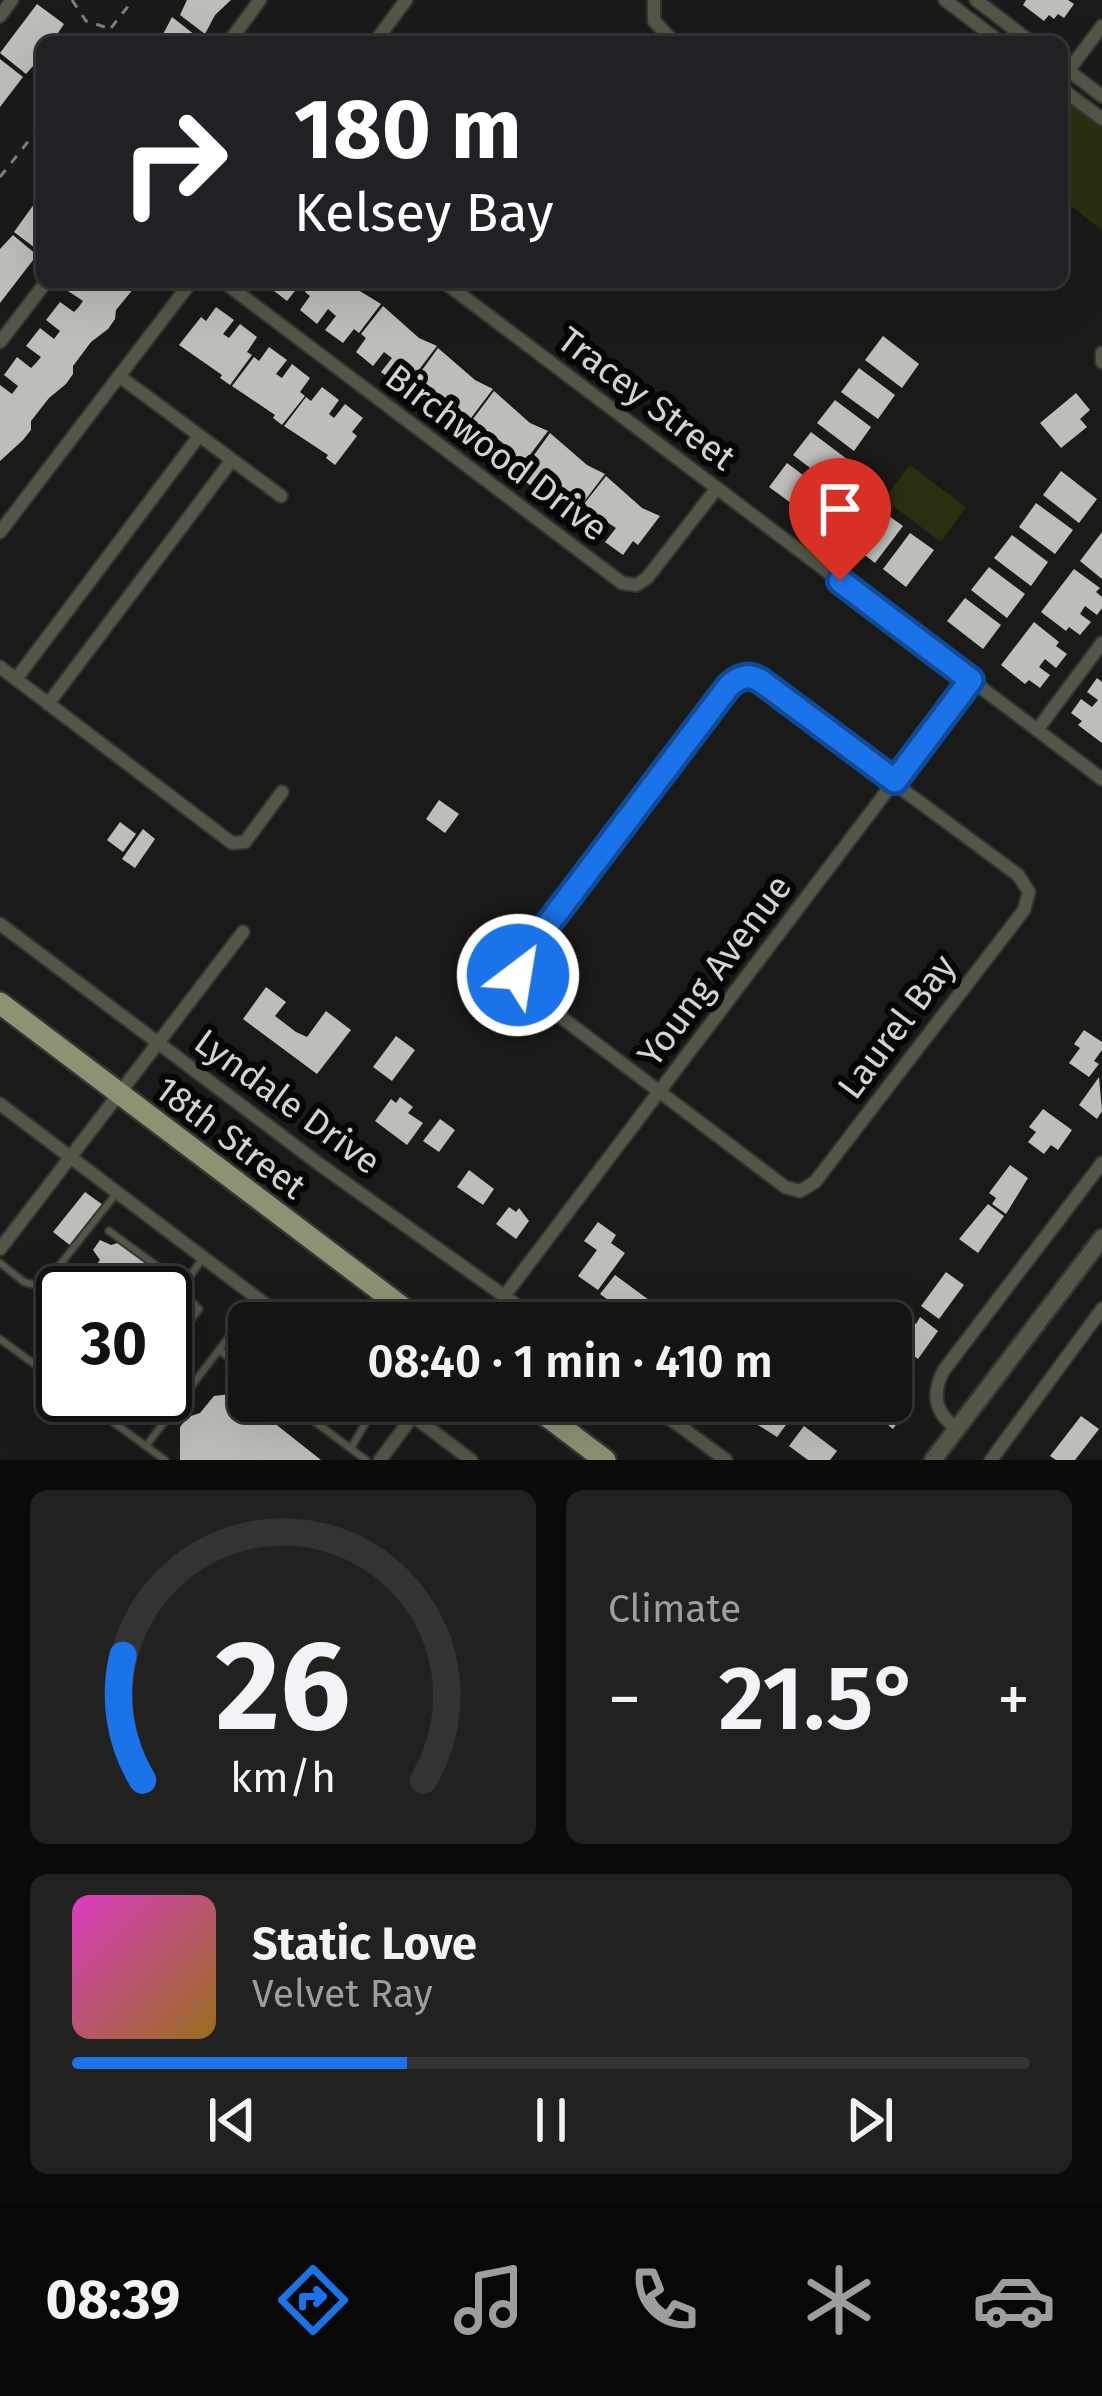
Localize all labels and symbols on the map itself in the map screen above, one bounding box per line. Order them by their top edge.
street label: Tracey Street [549,318,744,480]
street label: Birchwood Drive [377,355,616,551]
pin [789,458,891,581]
street label: Young Avenue [628,866,801,1075]
position arrow [455,912,581,1038]
street label: Laurel Bay [828,946,965,1107]
street label: Lyndale Drive [186,1020,389,1184]
street label: 18th Street [147,1067,314,1209]
speed limit sign: 30 [36,1266,192,1422]

